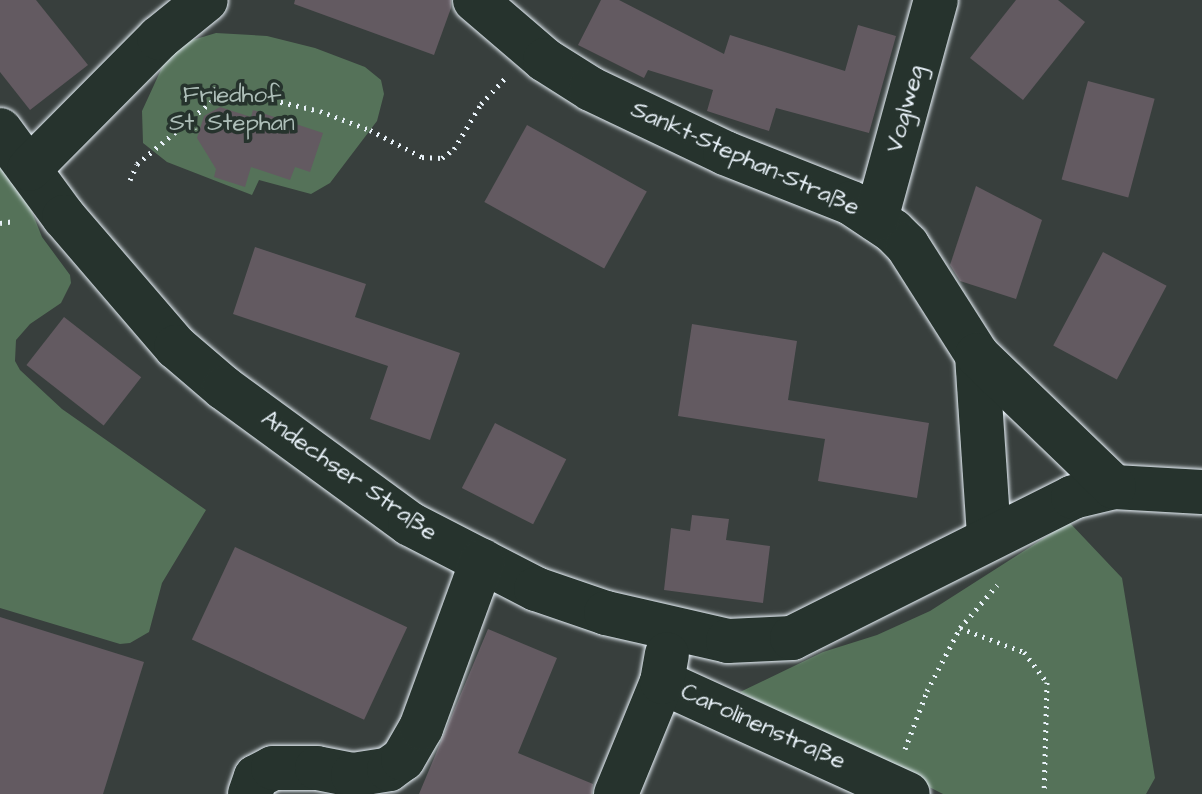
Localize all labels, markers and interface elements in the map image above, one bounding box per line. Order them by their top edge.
street label: Voglweg [881,62,931,156]
park label: Friedhof St. Stephan [169,82,295,138]
street label: Sankt-Stephan-Straße [626,96,864,222]
street label: Andechser Straße [255,404,443,548]
street label: Carolinenstraße [676,678,850,776]

